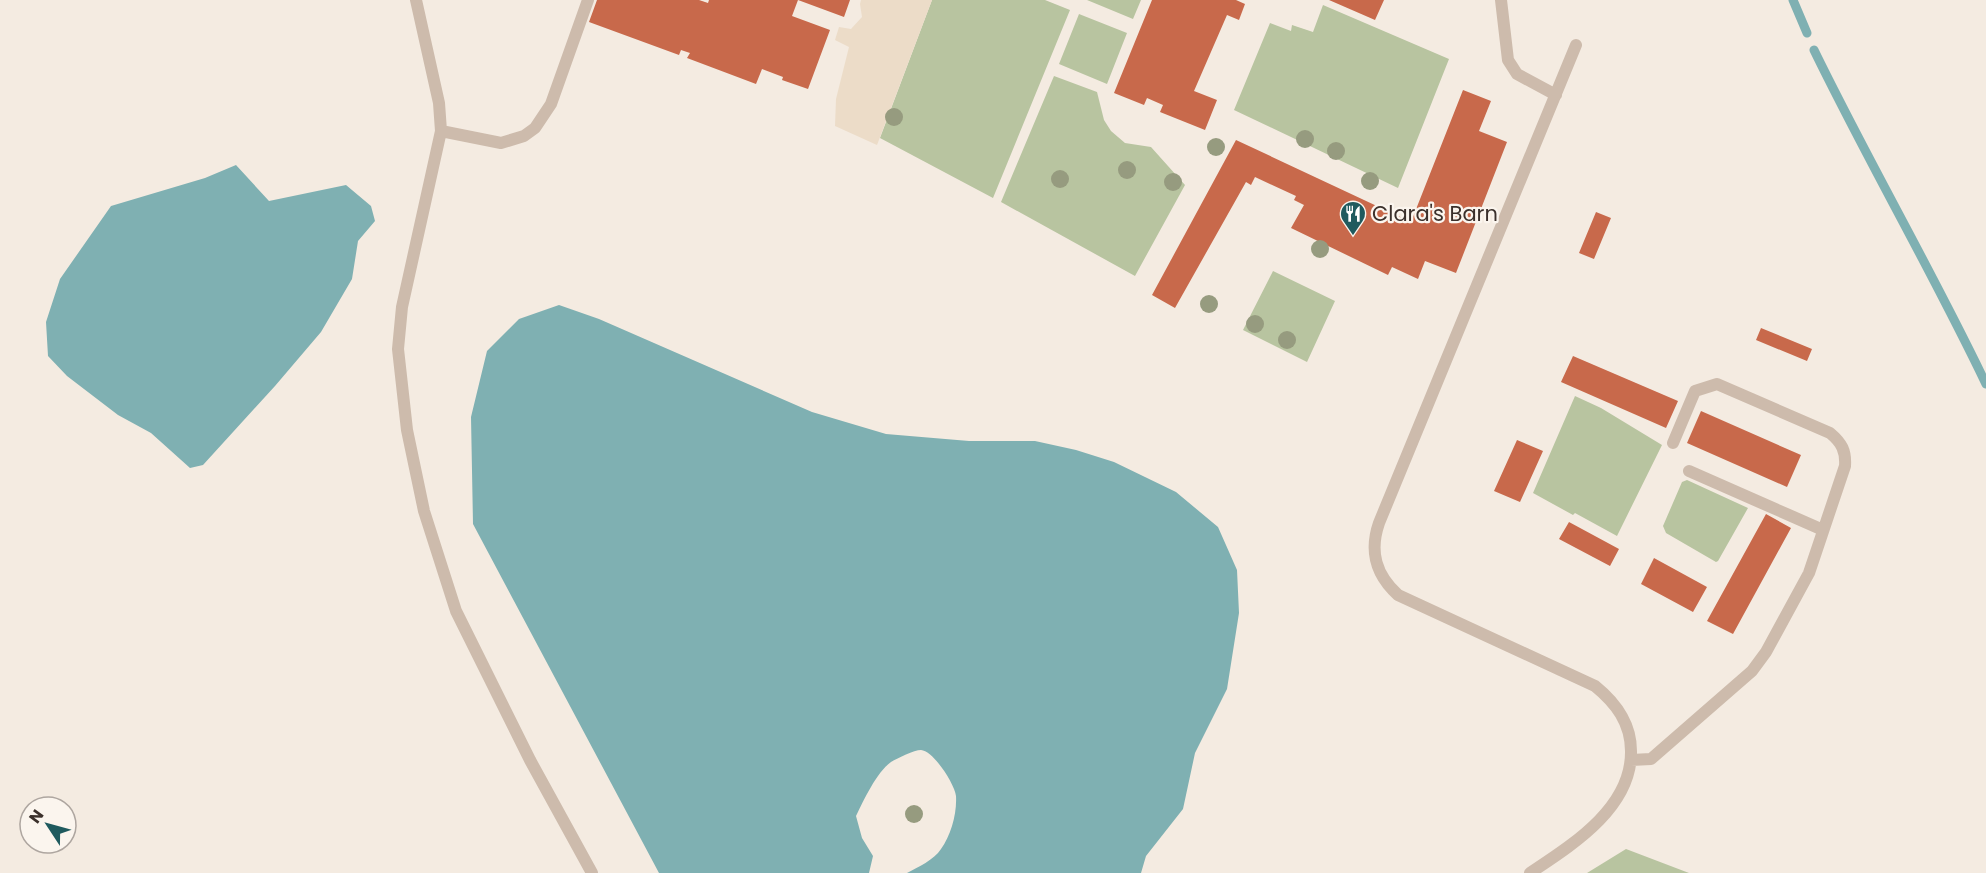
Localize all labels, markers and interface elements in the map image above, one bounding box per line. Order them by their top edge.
restaurant icon: Clara's Barn [1338,199,1368,237]
place label: Clara's Barn [1372,199,1498,228]
north arrow [18,795,78,855]
text: N [23,805,49,828]

